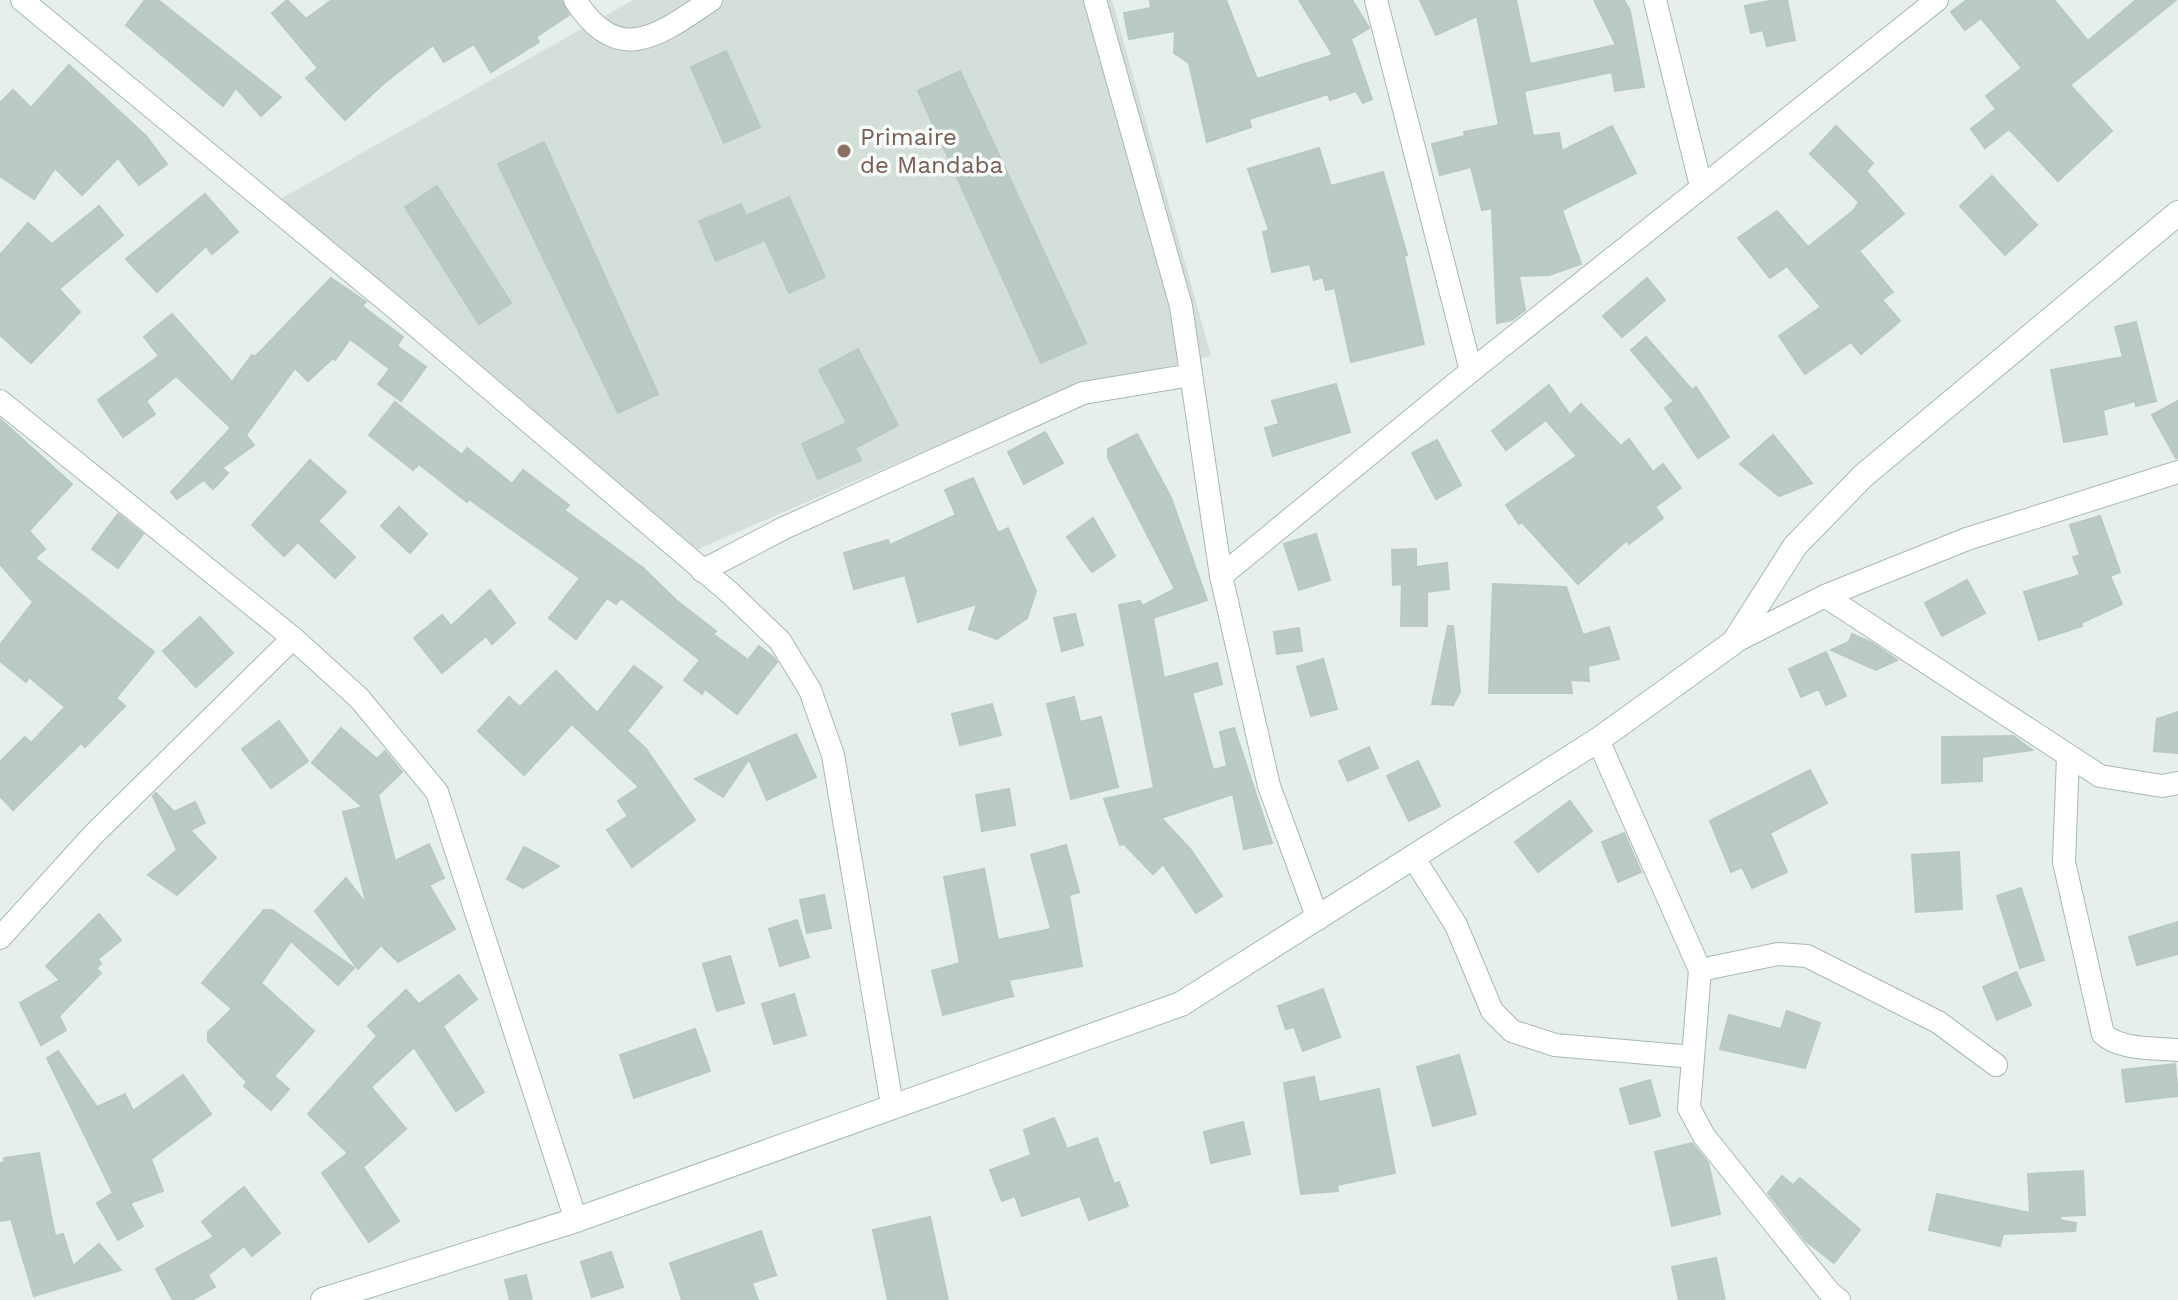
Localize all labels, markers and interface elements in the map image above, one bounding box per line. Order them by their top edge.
place label: Primaire de Mandaba [860,123,1003,179]
marker: Primaire de Mandaba [835,142,853,160]

